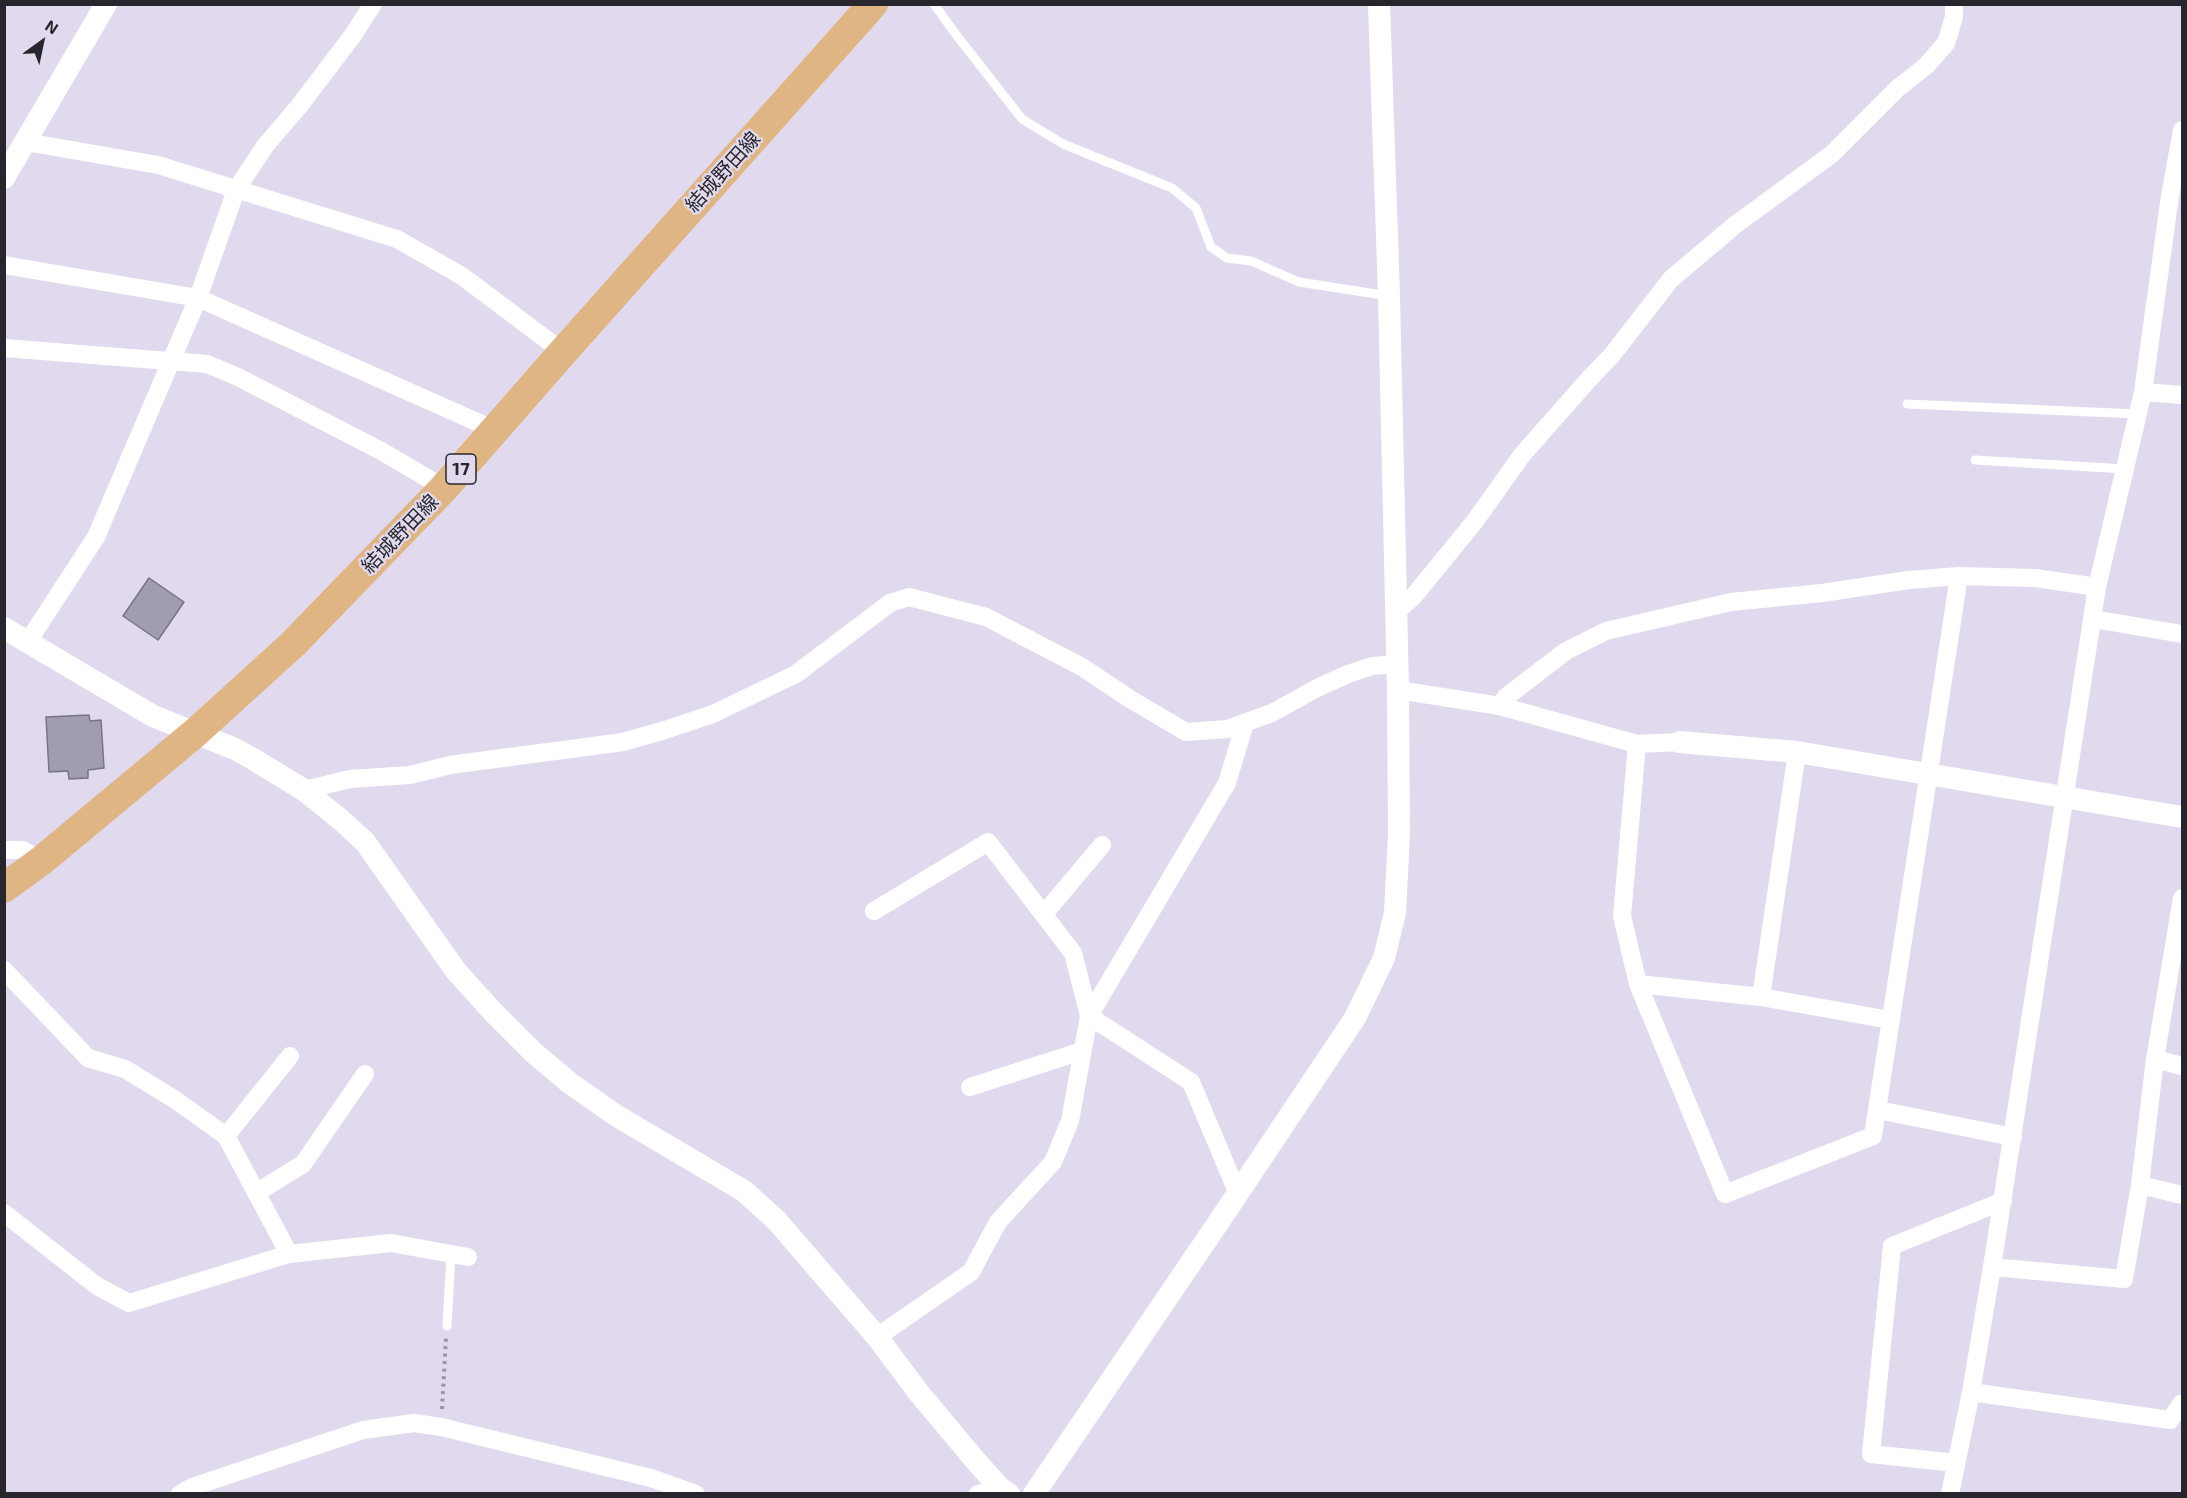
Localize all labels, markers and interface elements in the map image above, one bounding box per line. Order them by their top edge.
north arrow [12,12,72,72]
text: N [42,15,62,38]
street label: 結城野田線 [681,127,765,217]
road number: 17 [446,454,476,484]
street label: 結城野田線 [357,490,443,578]

